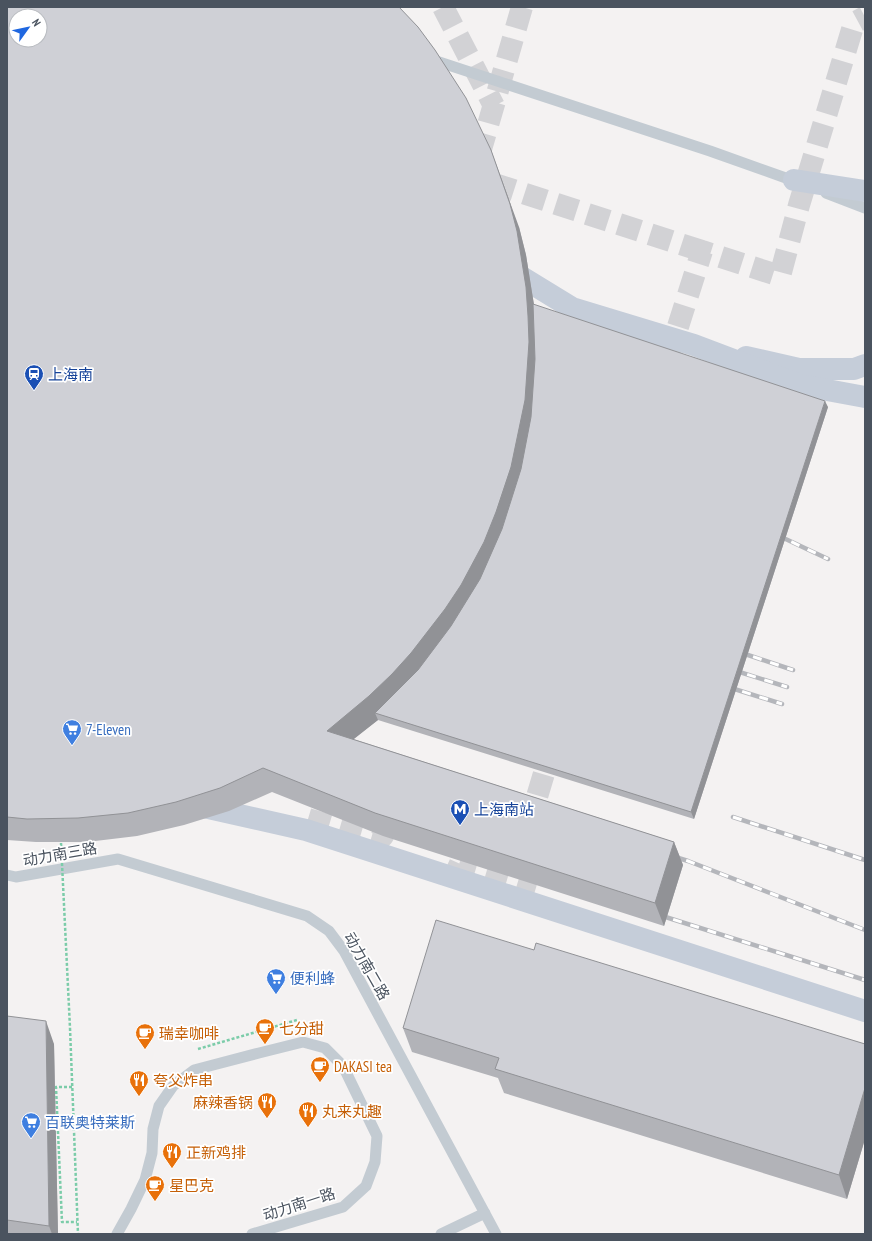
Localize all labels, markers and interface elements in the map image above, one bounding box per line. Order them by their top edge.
north arrow [8,8,48,48]
text: N [29,16,44,29]
station icon: 上海南 [23,363,45,391]
place label: 上海南 [48,365,93,384]
supermarket icon: 7-Eleven [61,718,83,746]
place label: 7-Eleven [86,720,131,739]
metro station icon: 上海南站 [449,798,471,826]
place label: 上海南站 [474,800,534,819]
street label: 动力南三路 [21,838,99,870]
street label: 动力南二路 [340,929,394,1003]
supermarket icon: 便利蜂 [265,967,287,995]
place label: 便利蜂 [290,969,335,988]
cafe icon: 七分甜 [254,1017,276,1045]
place label: 七分甜 [279,1019,324,1038]
cafe icon: 瑞幸咖啡 [134,1022,156,1050]
place label: 瑞幸咖啡 [159,1024,219,1043]
cafe icon: DAKASI tea [309,1055,331,1083]
place label: DAKASI tea [334,1057,392,1076]
restaurant icon: 夸父炸串 [128,1069,150,1097]
place label: 夸父炸串 [153,1071,213,1090]
restaurant icon: 麻辣香锅 [256,1091,278,1119]
place label: 麻辣香锅 [193,1093,253,1112]
restaurant icon: 丸来丸趣 [297,1100,319,1128]
place label: 丸来丸趣 [322,1102,382,1121]
supermarket icon: 百联奥特莱斯 [20,1111,42,1139]
place label: 百联奥特莱斯 [45,1113,135,1132]
restaurant icon: 正新鸡排 [161,1141,183,1169]
place label: 正新鸡排 [186,1143,246,1162]
cafe icon: 星巴克 [144,1174,166,1202]
place label: 星巴克 [169,1176,214,1195]
street label: 动力南一路 [260,1183,338,1225]

